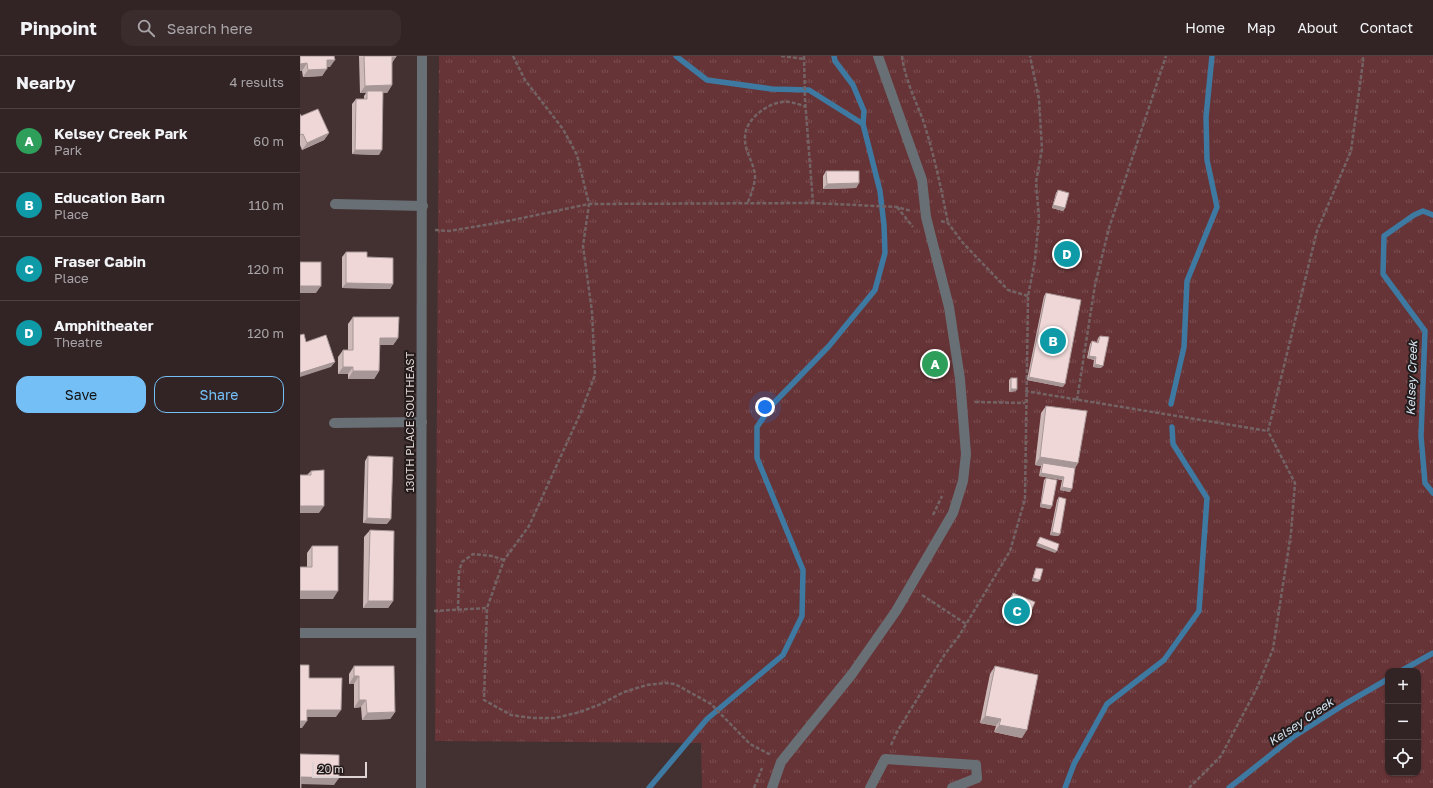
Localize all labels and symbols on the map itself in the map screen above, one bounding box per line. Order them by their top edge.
pin: D [1054,239,1080,269]
pin: B [1040,326,1066,356]
water label: Kelsey Creek [1403,339,1420,416]
pin: A [922,349,948,379]
street label: 130TH PLACE SOUTHEAST [403,352,416,492]
your location [755,397,775,417]
pin: C [1004,596,1030,626]
water label: Kelsey Creek [1265,694,1337,749]
scale bar [312,760,367,779]

